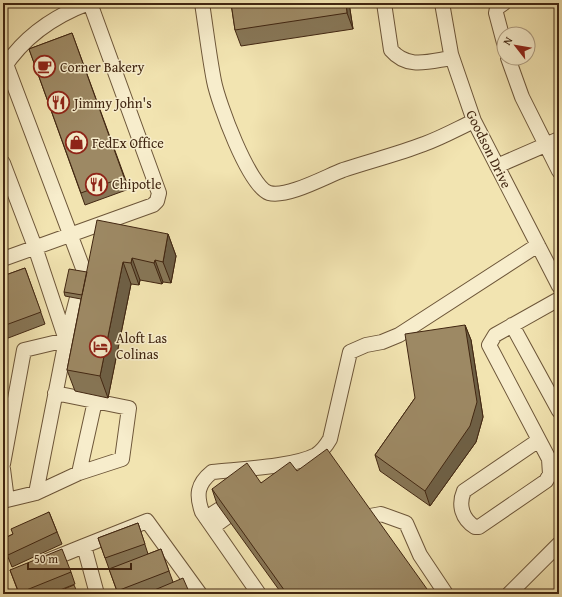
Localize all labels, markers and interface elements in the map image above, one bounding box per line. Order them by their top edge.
north arrow [496,26,536,66]
text: N [499,33,517,48]
cafe icon: Corner Bakery [32,54,58,80]
place label: Corner Bakery [60,57,145,77]
restaurant icon: Jimmy John's [45,90,71,116]
place label: Jimmy John's [72,93,152,113]
street label: Goodson Drive [461,106,517,192]
shop icon: FedEx Office [63,130,89,156]
place label: FedEx Office [92,133,164,153]
restaurant icon: Chipotle [84,171,110,197]
place label: Chipotle [112,174,162,194]
place label: Aloft Las Colinas [116,328,167,364]
hotel icon: Aloft Las Colinas [88,333,114,359]
scale bar [28,545,131,571]
text: 50 m [34,550,58,567]

